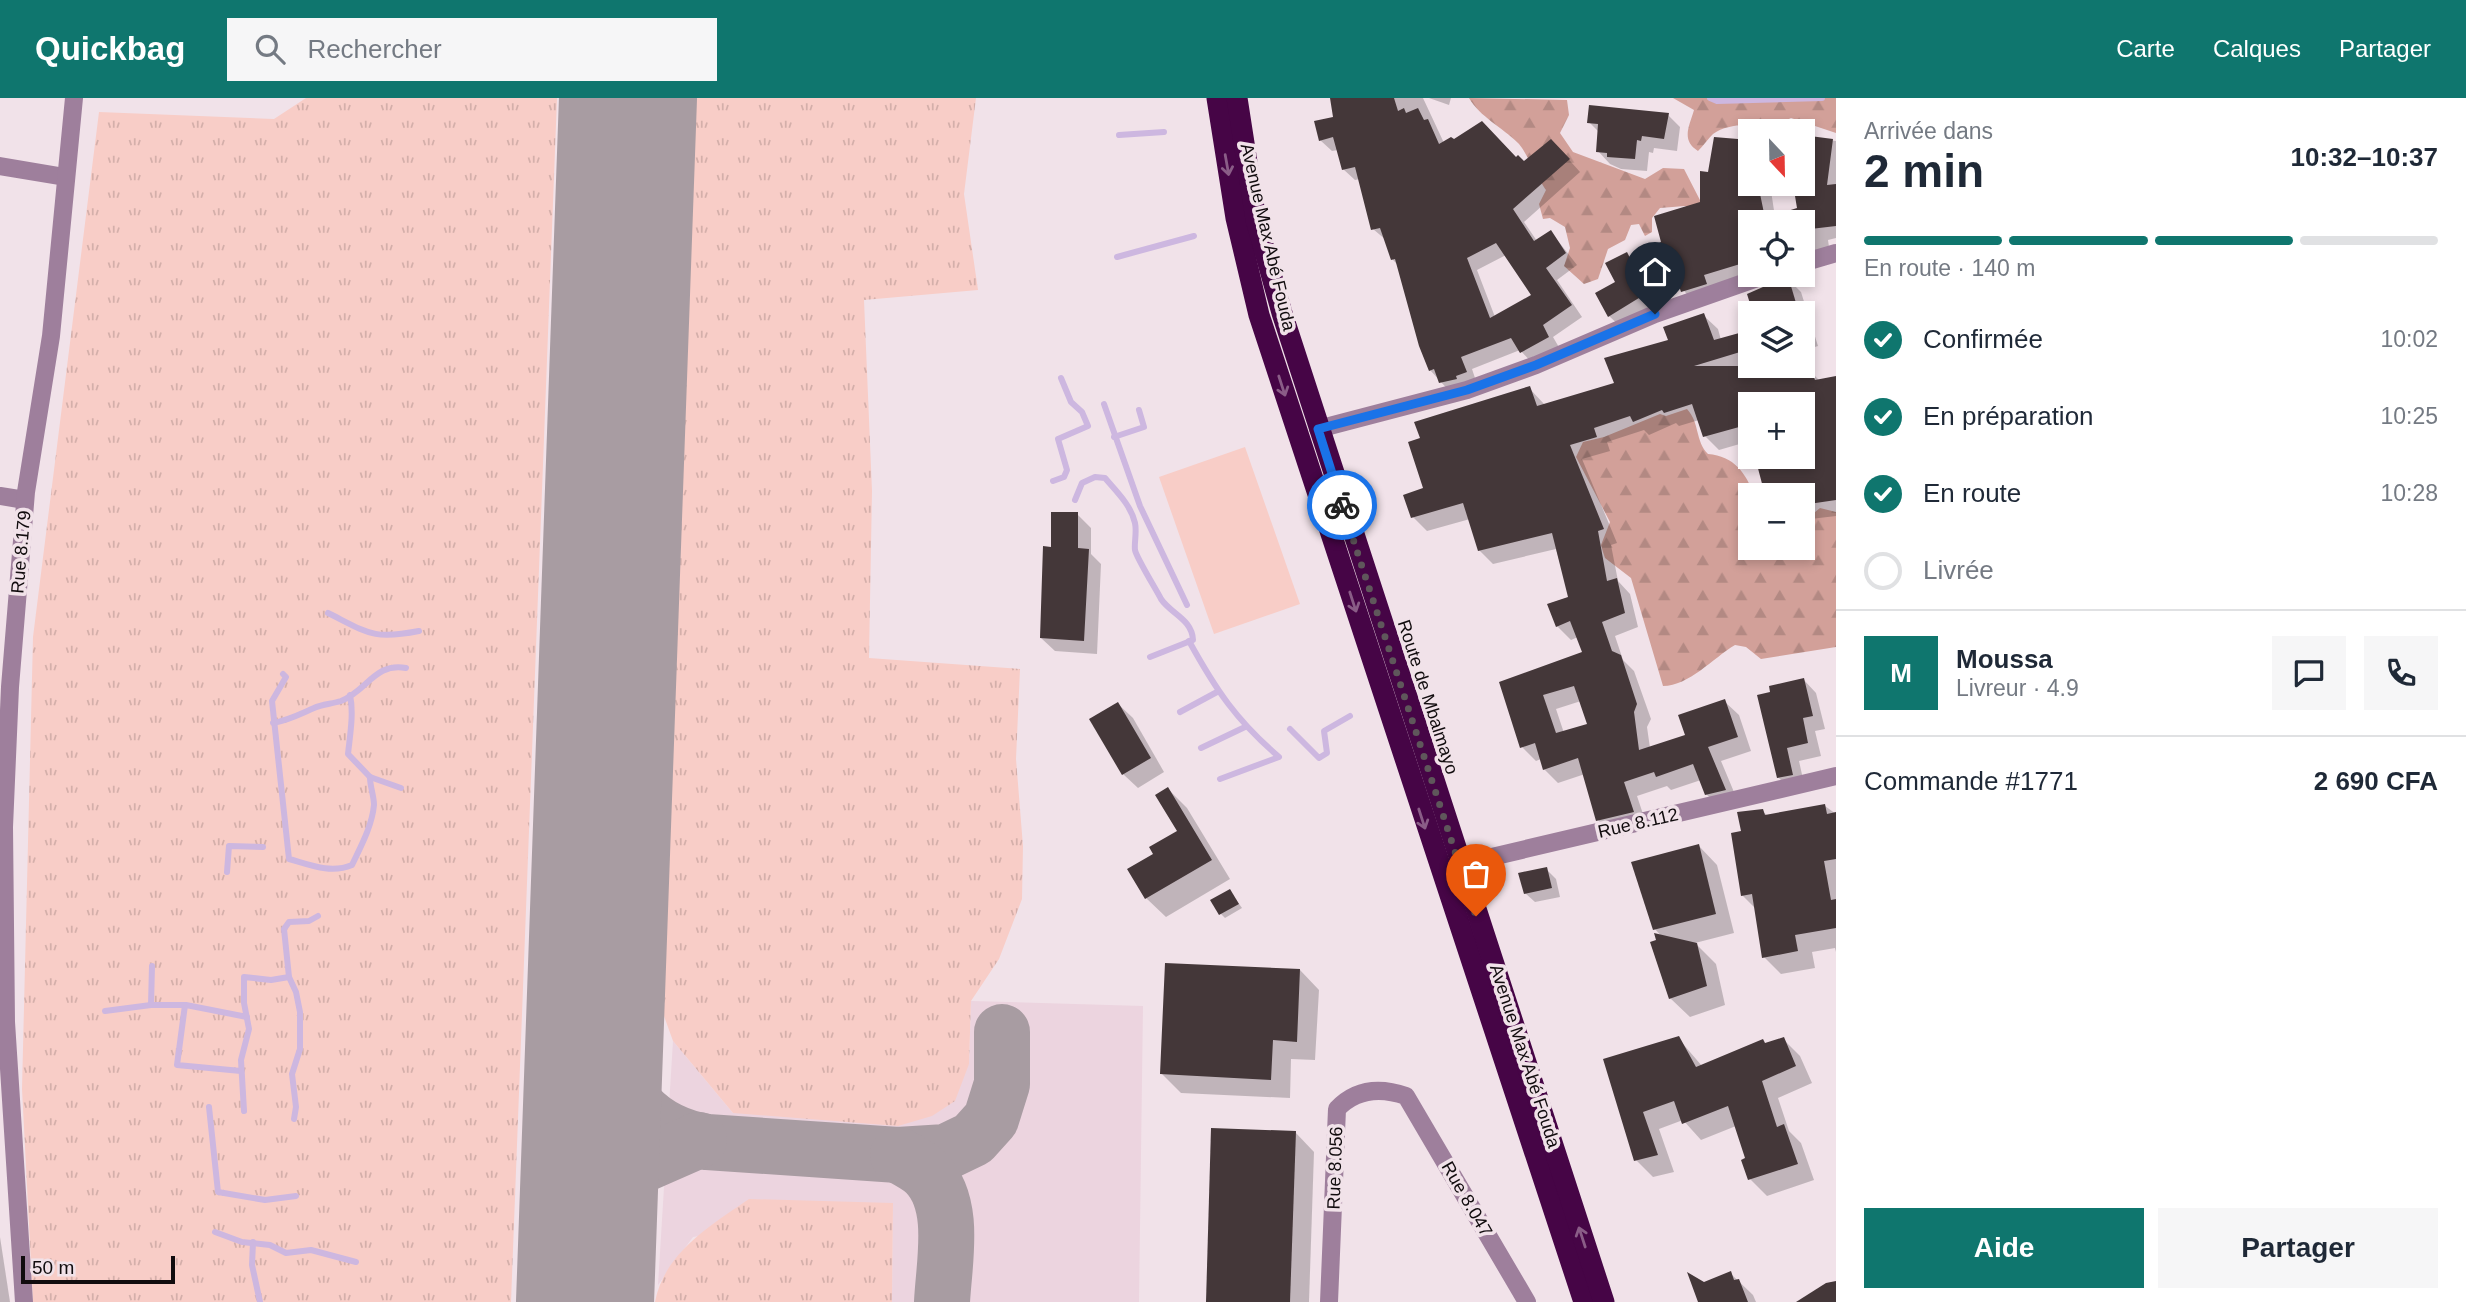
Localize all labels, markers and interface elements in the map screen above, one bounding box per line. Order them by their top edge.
search box [227,18,717,81]
text: Quickbag [35,30,185,67]
icon: search [251,30,289,68]
text: Rechercher [307,34,442,64]
text: Carte [2116,35,2175,62]
text: Calques [2213,35,2301,62]
text: Partager [2339,35,2431,62]
text: Arrivée dans [1864,118,1993,144]
north arrow [1738,119,1815,196]
map controls [1738,119,1815,560]
street label: Avenue Max Abé Fouda [1237,141,1300,334]
text: 10:32–10:37 [2291,142,2438,172]
text: 2 min [1864,145,1984,197]
one-way arrow [1220,154,1234,176]
button: locate [1738,210,1815,287]
pin [1625,242,1685,314]
icon: home [1636,253,1674,291]
text: En route · 140 m [1864,255,2035,281]
button: layers [1738,301,1815,378]
icon: check [1864,321,1902,359]
text: Confirmée [1923,324,2043,354]
text: 10:02 [2380,326,2438,352]
one-way arrow [1277,374,1290,396]
button: + [1738,392,1815,469]
icon: check [1864,398,1902,436]
text: En préparation [1923,401,2094,431]
text: 10:25 [2380,403,2438,429]
courier [1307,470,1377,540]
icon: check [1864,475,1902,513]
text: En route [1923,478,2021,508]
text: 10:28 [2380,480,2438,506]
button: − [1738,483,1815,560]
icon: bike [1323,486,1361,524]
street label: Rue 8.179 [7,510,35,594]
text: Livrée [1923,555,1994,585]
one-way arrow [1347,591,1360,613]
street label: Route de Mbalmayo [1394,617,1462,777]
button: chat [2272,636,2346,710]
button: phone [2364,636,2438,710]
text: Moussa [1956,644,2053,674]
text: M [1890,658,1912,688]
text: Livreur · 4.9 [1956,675,2079,701]
text: Commande #1771 [1864,766,2078,796]
text: 2 690 CFA [2314,766,2438,796]
street label: Rue 8.112 [1596,804,1680,842]
one-way arrow [1417,807,1430,829]
pin [1446,844,1506,916]
icon: bag [1457,855,1495,893]
street label: Avenue Max Abé Fouda [1486,962,1564,1151]
street label: Rue 8.056 [1324,1126,1346,1210]
street label: Rue 8.047 [1438,1158,1496,1240]
button: Aide [1864,1208,2144,1288]
button: Partager [2158,1208,2438,1288]
one-way arrow [1575,1227,1587,1249]
scale bar [21,1253,175,1285]
text: 50 m [32,1257,74,1278]

